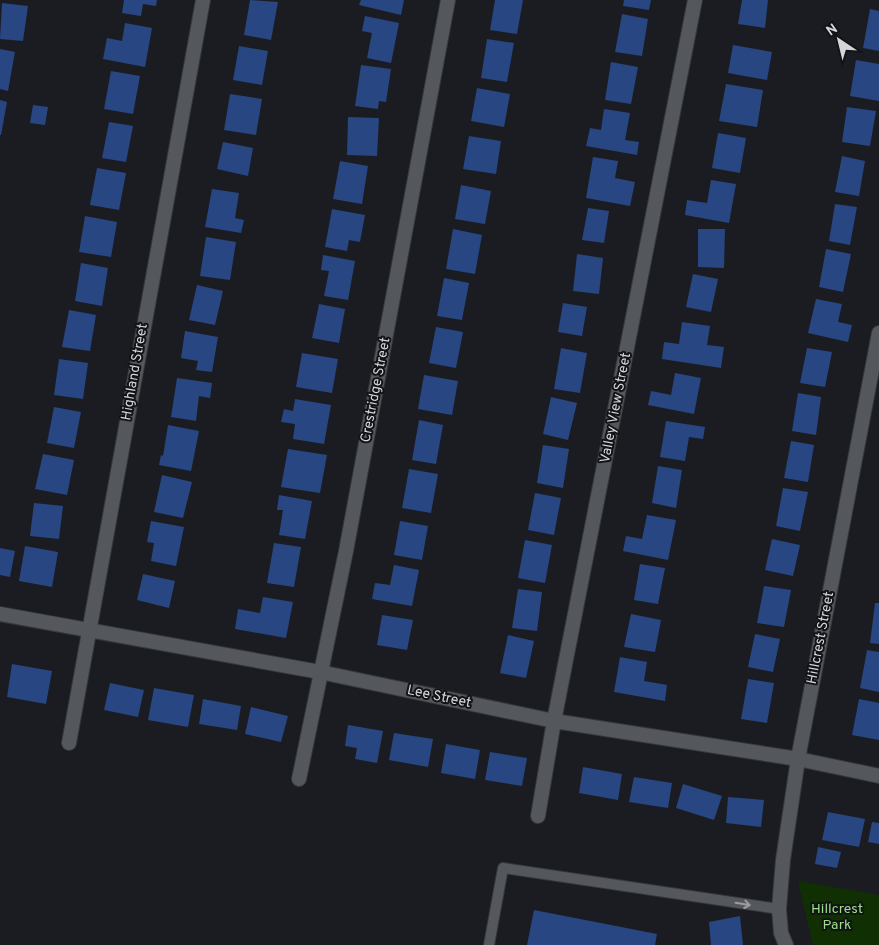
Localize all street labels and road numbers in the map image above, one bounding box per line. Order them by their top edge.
street label: Highland Street [118,322,152,422]
street label: Crestridge Street [357,336,395,444]
street label: Valley View Street [597,351,635,465]
street label: Hillcrest Street [804,590,838,686]
street label: Lee Street [405,682,473,712]

